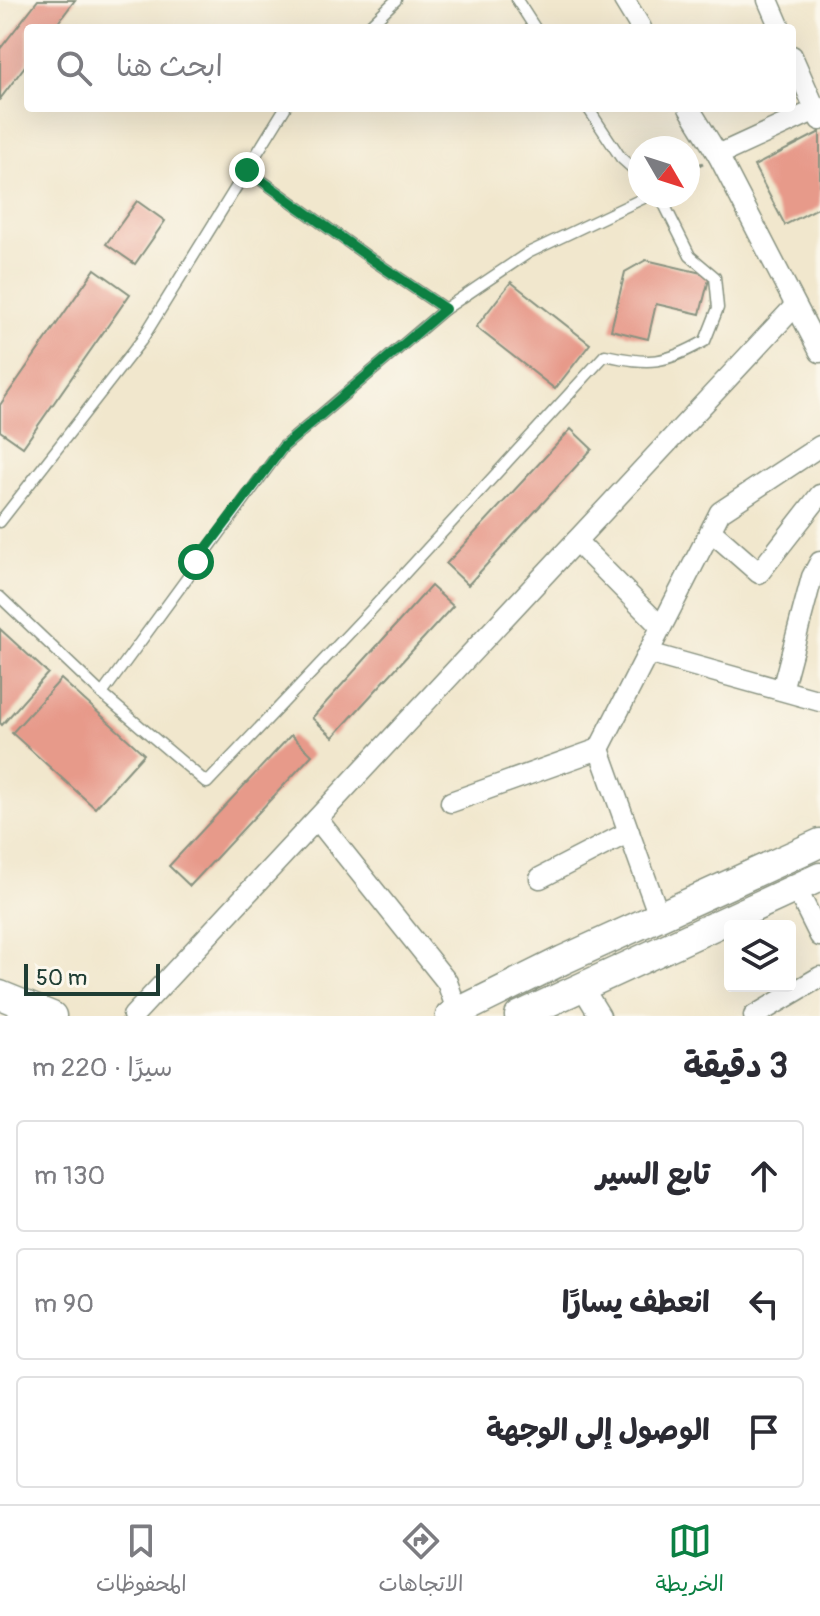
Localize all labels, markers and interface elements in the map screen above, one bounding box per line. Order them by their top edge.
search box [24,24,796,112]
icon: search [52,46,96,90]
text: ابحث هنا [116,48,223,85]
north arrow [628,136,700,208]
route end [229,152,265,188]
route start [178,544,214,580]
map controls [724,920,796,992]
button: layers [724,920,796,992]
scale bar [24,960,160,996]
text: 50 m [36,964,87,992]
text: 3 دقيقة [683,1045,788,1088]
text: سيرًا · 220 m [32,1052,173,1084]
icon: ahead [742,1154,786,1198]
text: تابع السير [597,1156,710,1193]
text: 130 m [34,1160,105,1192]
icon: left [742,1282,786,1326]
text: انعطف يسارًا [562,1284,710,1321]
text: 90 m [34,1288,94,1320]
icon: arrive [742,1410,786,1454]
text: الوصول إلى الوجهة [486,1412,710,1449]
tab: المحفوظات [96,1519,187,1603]
tab: الاتجاهات [378,1519,463,1603]
tab: الخريطة [655,1519,724,1603]

